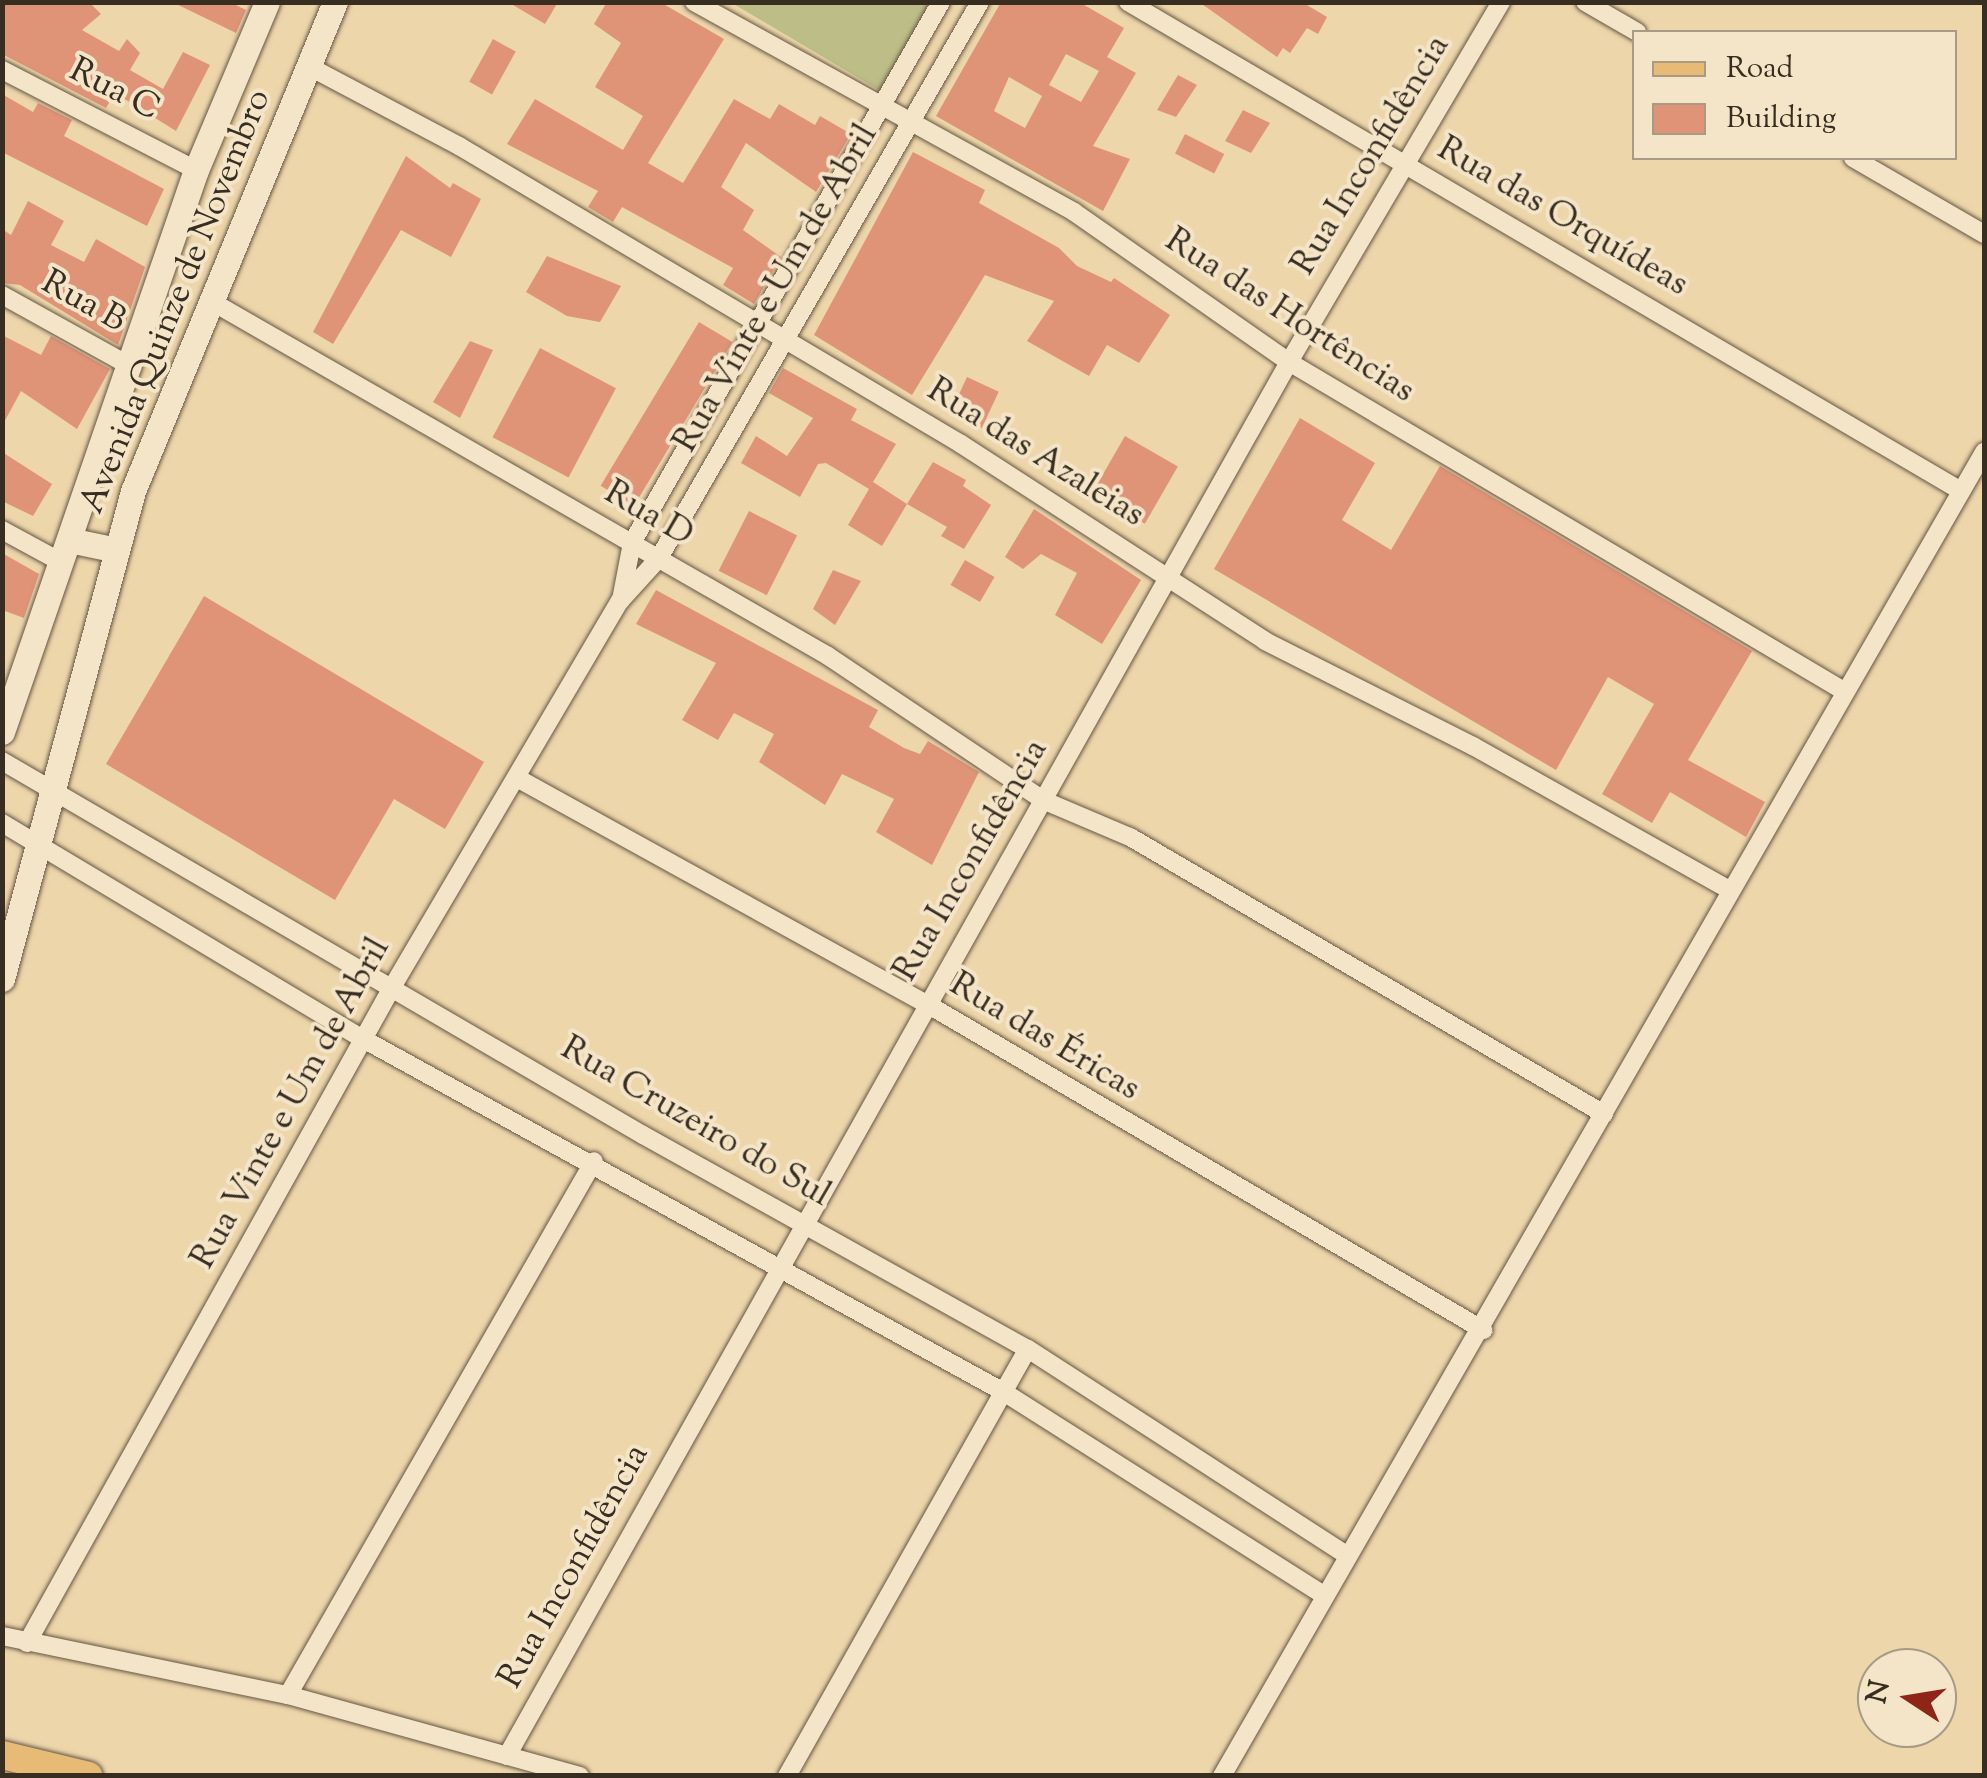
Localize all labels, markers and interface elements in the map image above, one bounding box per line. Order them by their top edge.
street label: Rua Inconfidência [1284,28,1460,284]
legend [1632,30,1957,160]
text: Road [1726,48,1793,91]
street label: Rua C [62,50,166,132]
street label: Avenida Quinze de Novembro [73,84,281,520]
text: Building [1726,98,1836,141]
street label: Rua Vinte e Um de Abril [666,117,888,461]
street label: Rua das Orquídeas [1429,129,1695,307]
street label: Rua das Hortências [1156,221,1422,413]
street label: Rua B [33,263,133,343]
street label: Rua das Azaleias [919,370,1151,538]
street label: Rua D [596,473,700,557]
street label: Rua Inconfidência [886,733,1058,989]
street label: Rua Vinte e Um de Abril [183,931,401,1277]
street label: Rua das Éricas [941,965,1147,1111]
street label: Rua Cruzeiro do Sul [553,1029,837,1217]
street label: Rua Inconfidência [491,1438,659,1696]
north arrow [1857,1648,1957,1748]
text: N [1858,1677,1901,1707]

